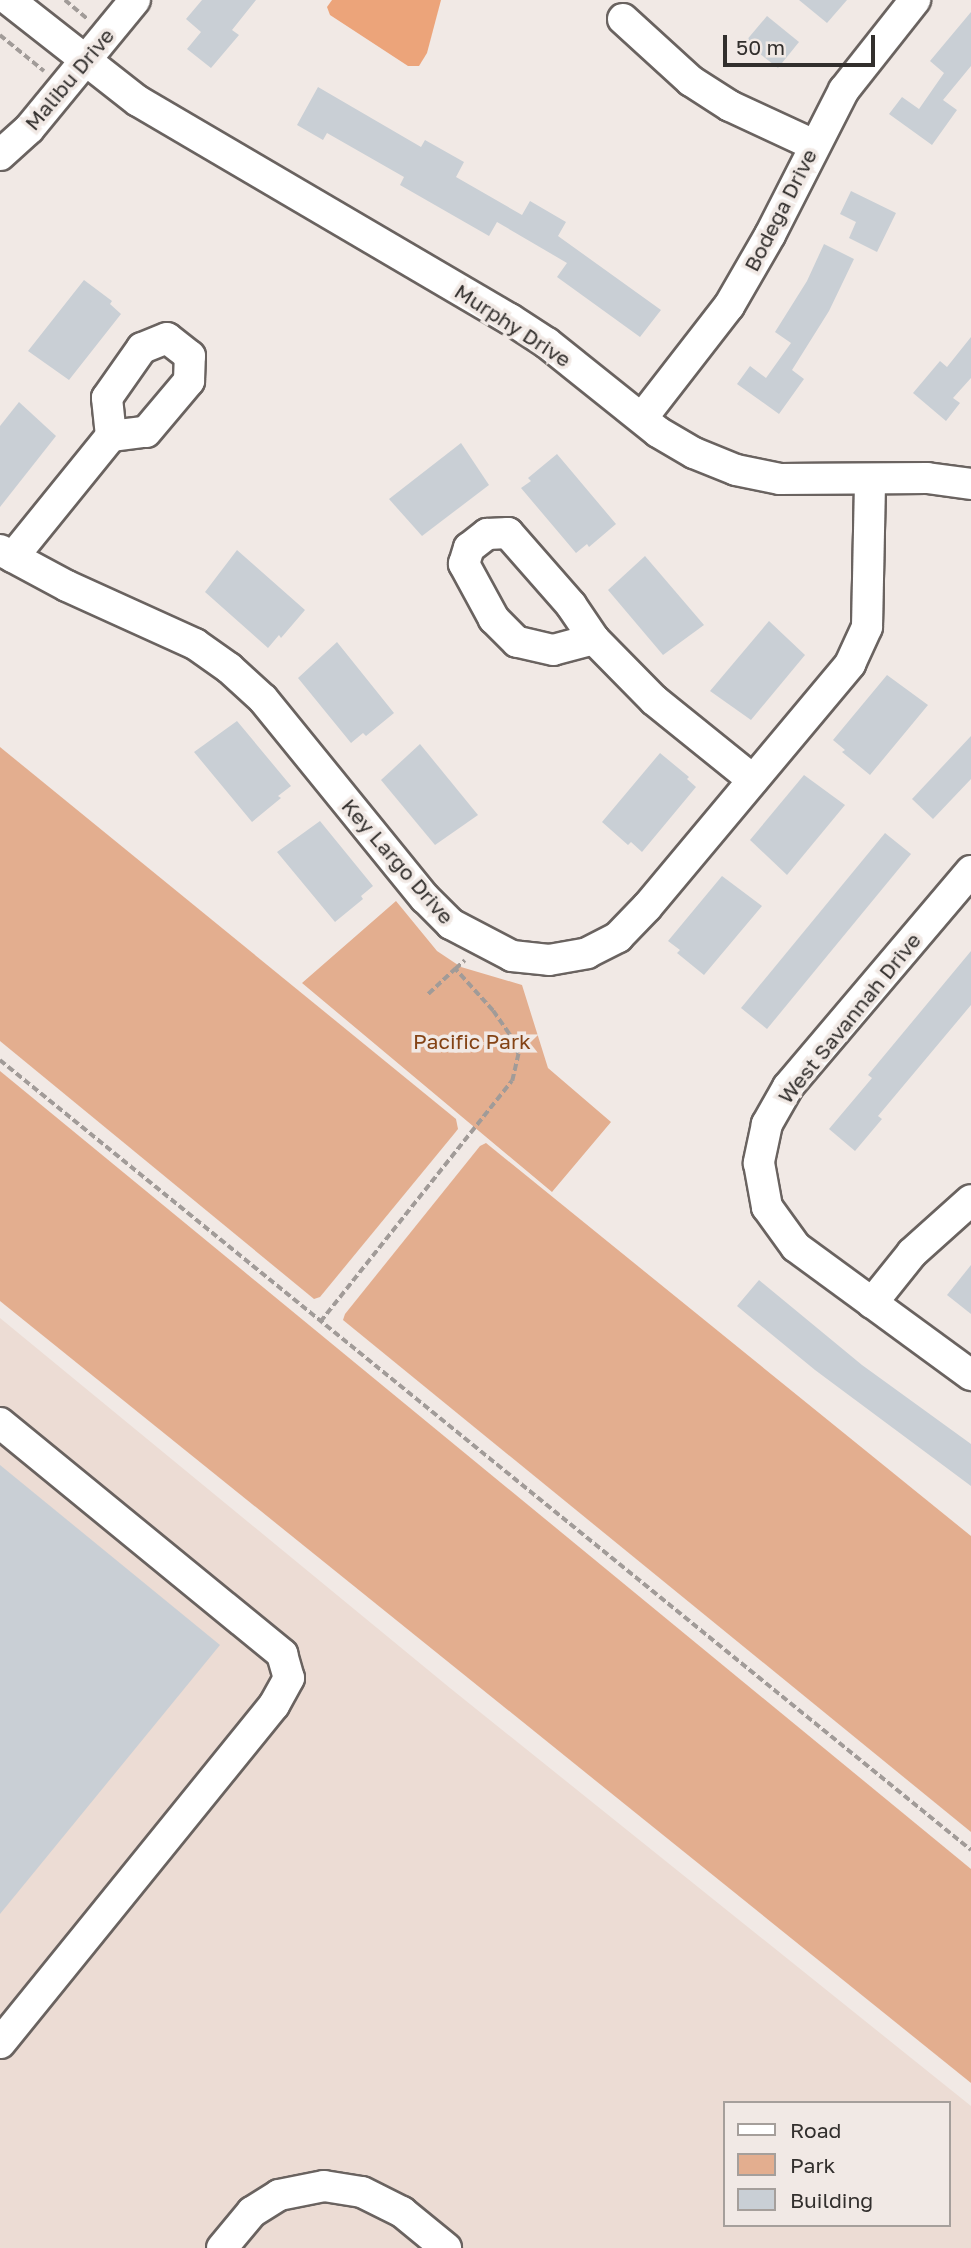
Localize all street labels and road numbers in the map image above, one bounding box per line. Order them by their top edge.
street label: Malibu Drive [19,23,119,135]
street label: Bodega Drive [738,145,822,275]
street label: Murphy Drive [450,278,576,372]
street label: Key Largo Drive [337,793,459,929]
street label: West Savannah Drive [772,928,926,1108]

